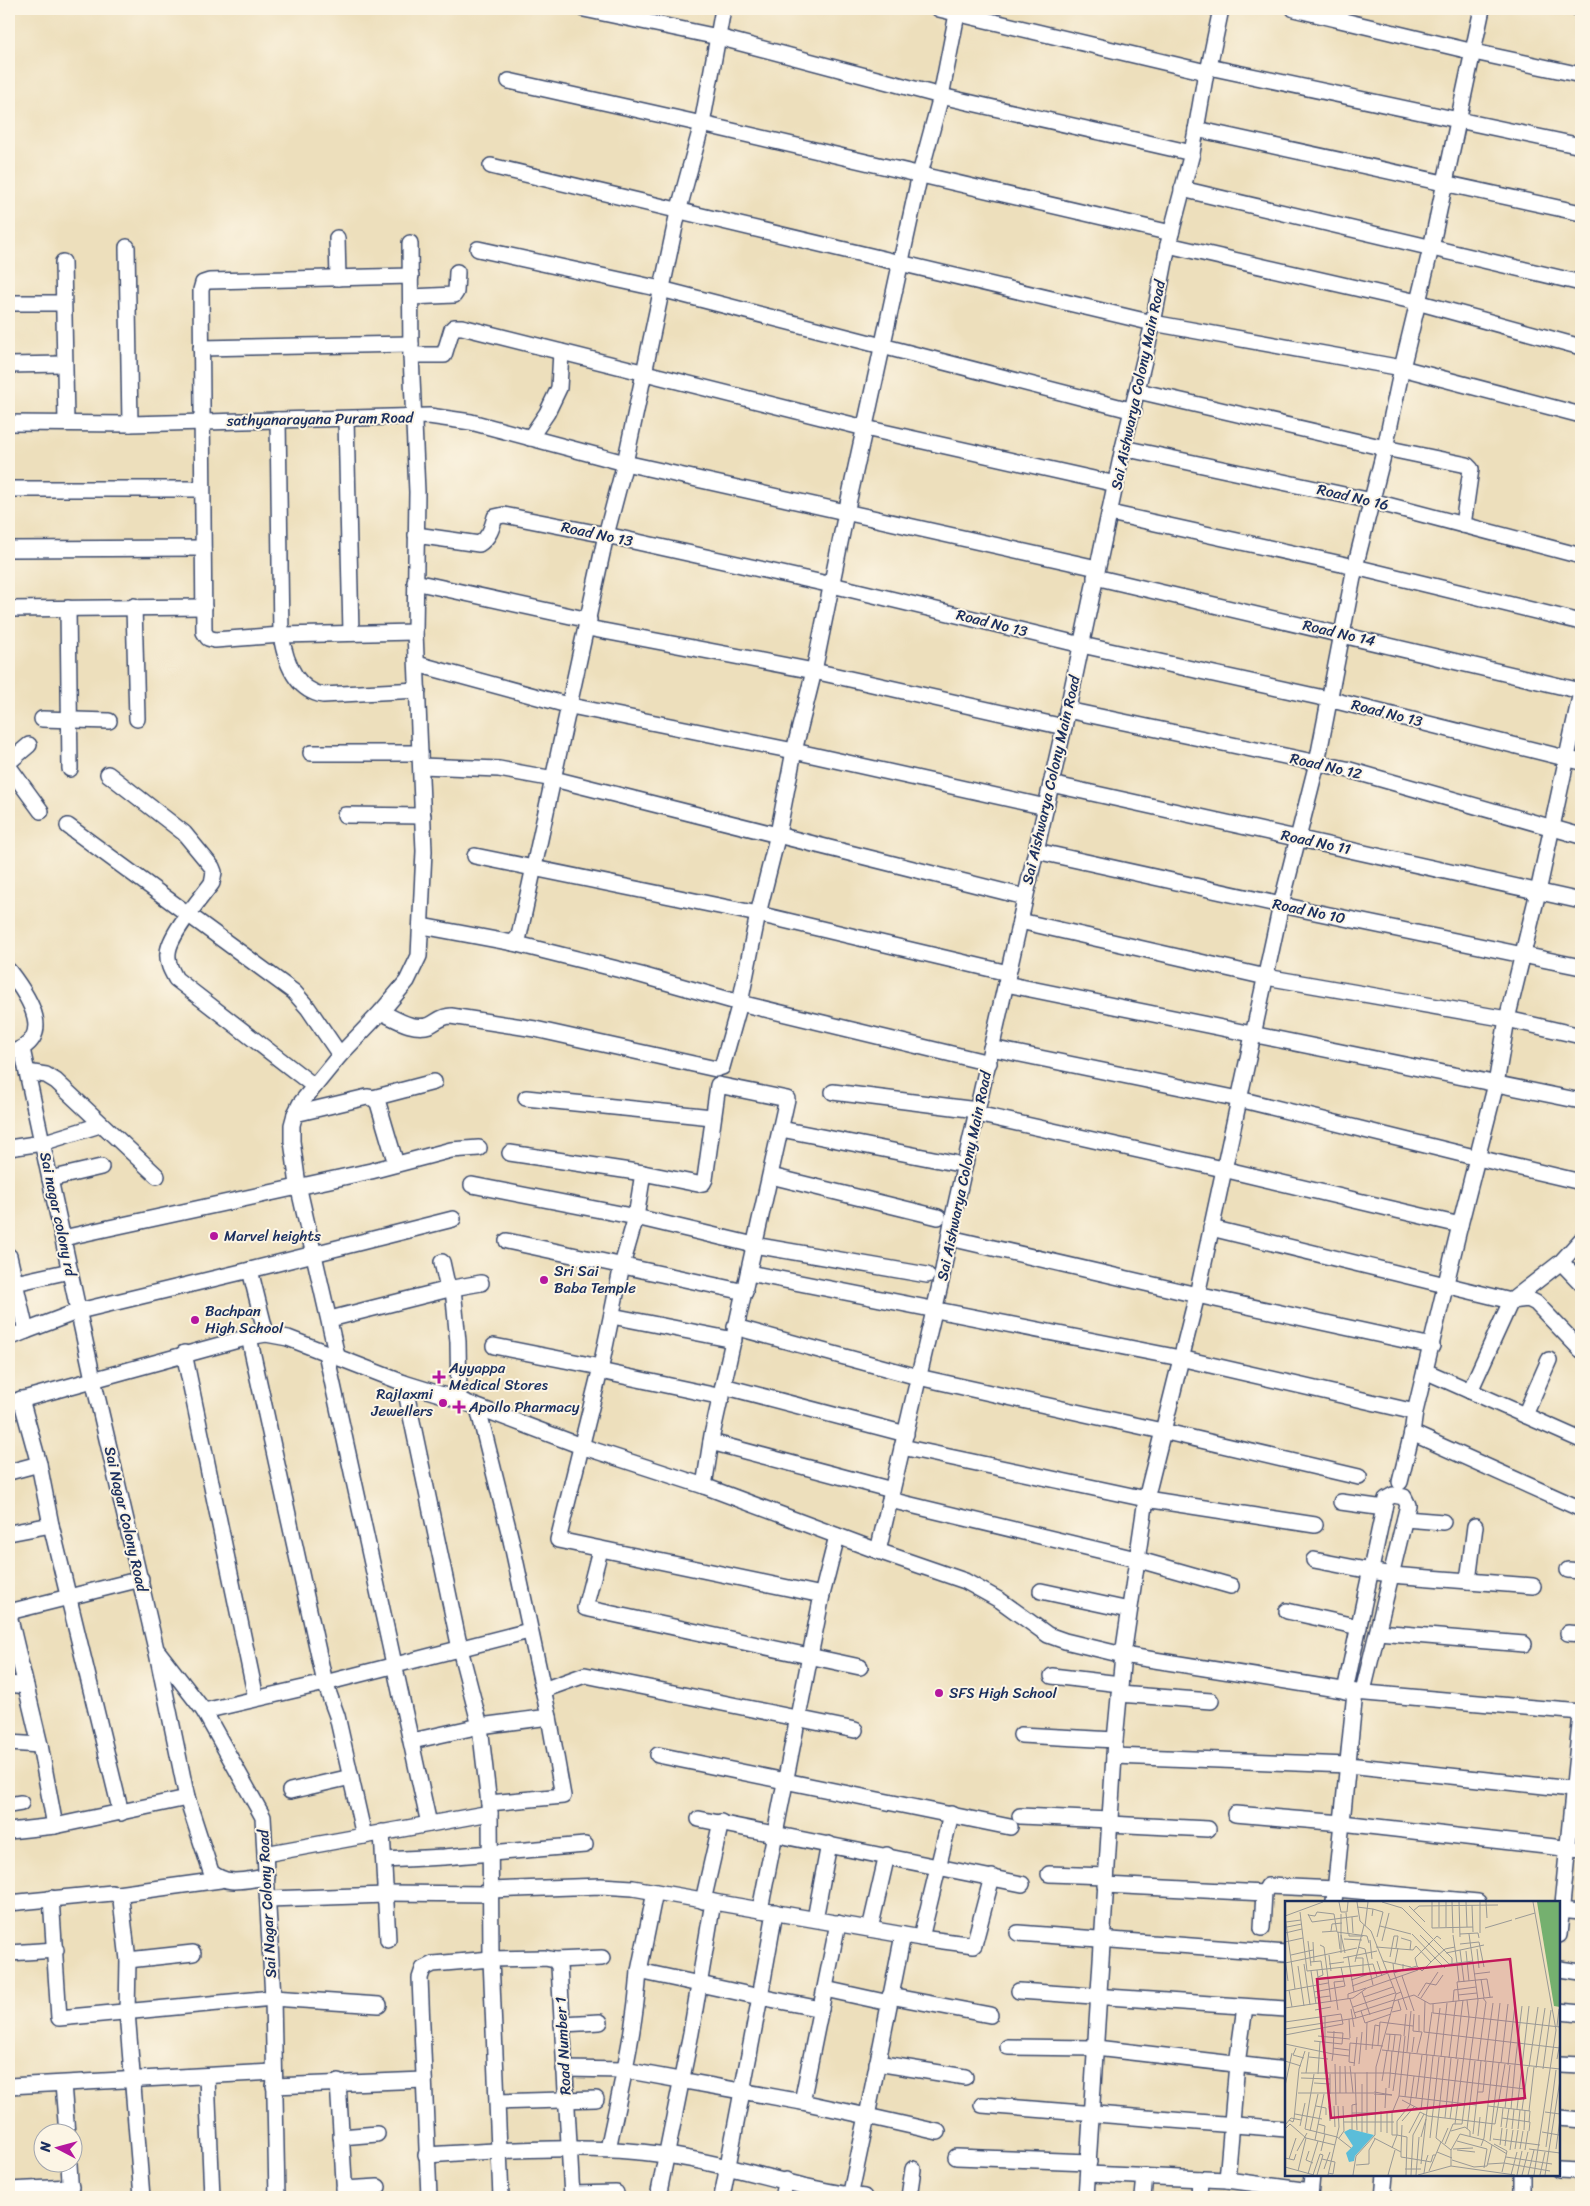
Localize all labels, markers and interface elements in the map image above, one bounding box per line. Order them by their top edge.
street label: Sai Aishwarya Colony Main Road [1103,277,1173,492]
street label: sathyanarayana Puram Road [226,404,415,434]
street label: Road No 16 [1315,476,1391,518]
street label: Road No 13 [559,514,635,554]
street label: Road No 13 [954,602,1030,644]
street label: Road No 14 [1300,612,1378,654]
street label: Sai Aishwarya Colony Main Road [1014,672,1088,887]
street label: Road No 13 [1349,692,1425,734]
street label: Road No 12 [1287,745,1365,787]
street label: Road No 11 [1279,822,1353,862]
street label: Road No 10 [1270,891,1348,931]
street label: Sai Aishwarya Colony Main Road [929,1068,999,1283]
street label: Sai nagar colony rd [32,1149,84,1280]
place label: Marvel heights [224,1223,321,1249]
marker: Marvel heights [208,1230,220,1242]
place label: Sri Sai Baba Temple [554,1258,636,1301]
marker: Sri Sai Baba Temple [538,1274,550,1286]
place label: Bachpan High School [205,1298,284,1341]
marker: Bachpan High School [189,1314,201,1326]
place label: Ayyappa Medical Stores [448,1355,549,1398]
marker: Ayyappa Medical Stores [433,1371,445,1383]
place label: Rajlaxmi Jewellers [370,1381,434,1424]
place label: Apollo Pharmacy [468,1394,580,1420]
marker: Rajlaxmi Jewellers [437,1397,449,1409]
marker: Apollo Pharmacy [453,1401,465,1413]
street label: Sai Nagar Colony Road [97,1444,156,1595]
place label: SFS High School [949,1680,1058,1706]
marker: SFS High School [933,1687,945,1699]
street label: Sai Nagar Colony Road [250,1828,284,1979]
inset map [1285,1901,1560,2176]
street label: Road Number 1 [547,1996,579,2096]
north arrow [32,2124,82,2174]
text: N [33,2140,59,2154]

